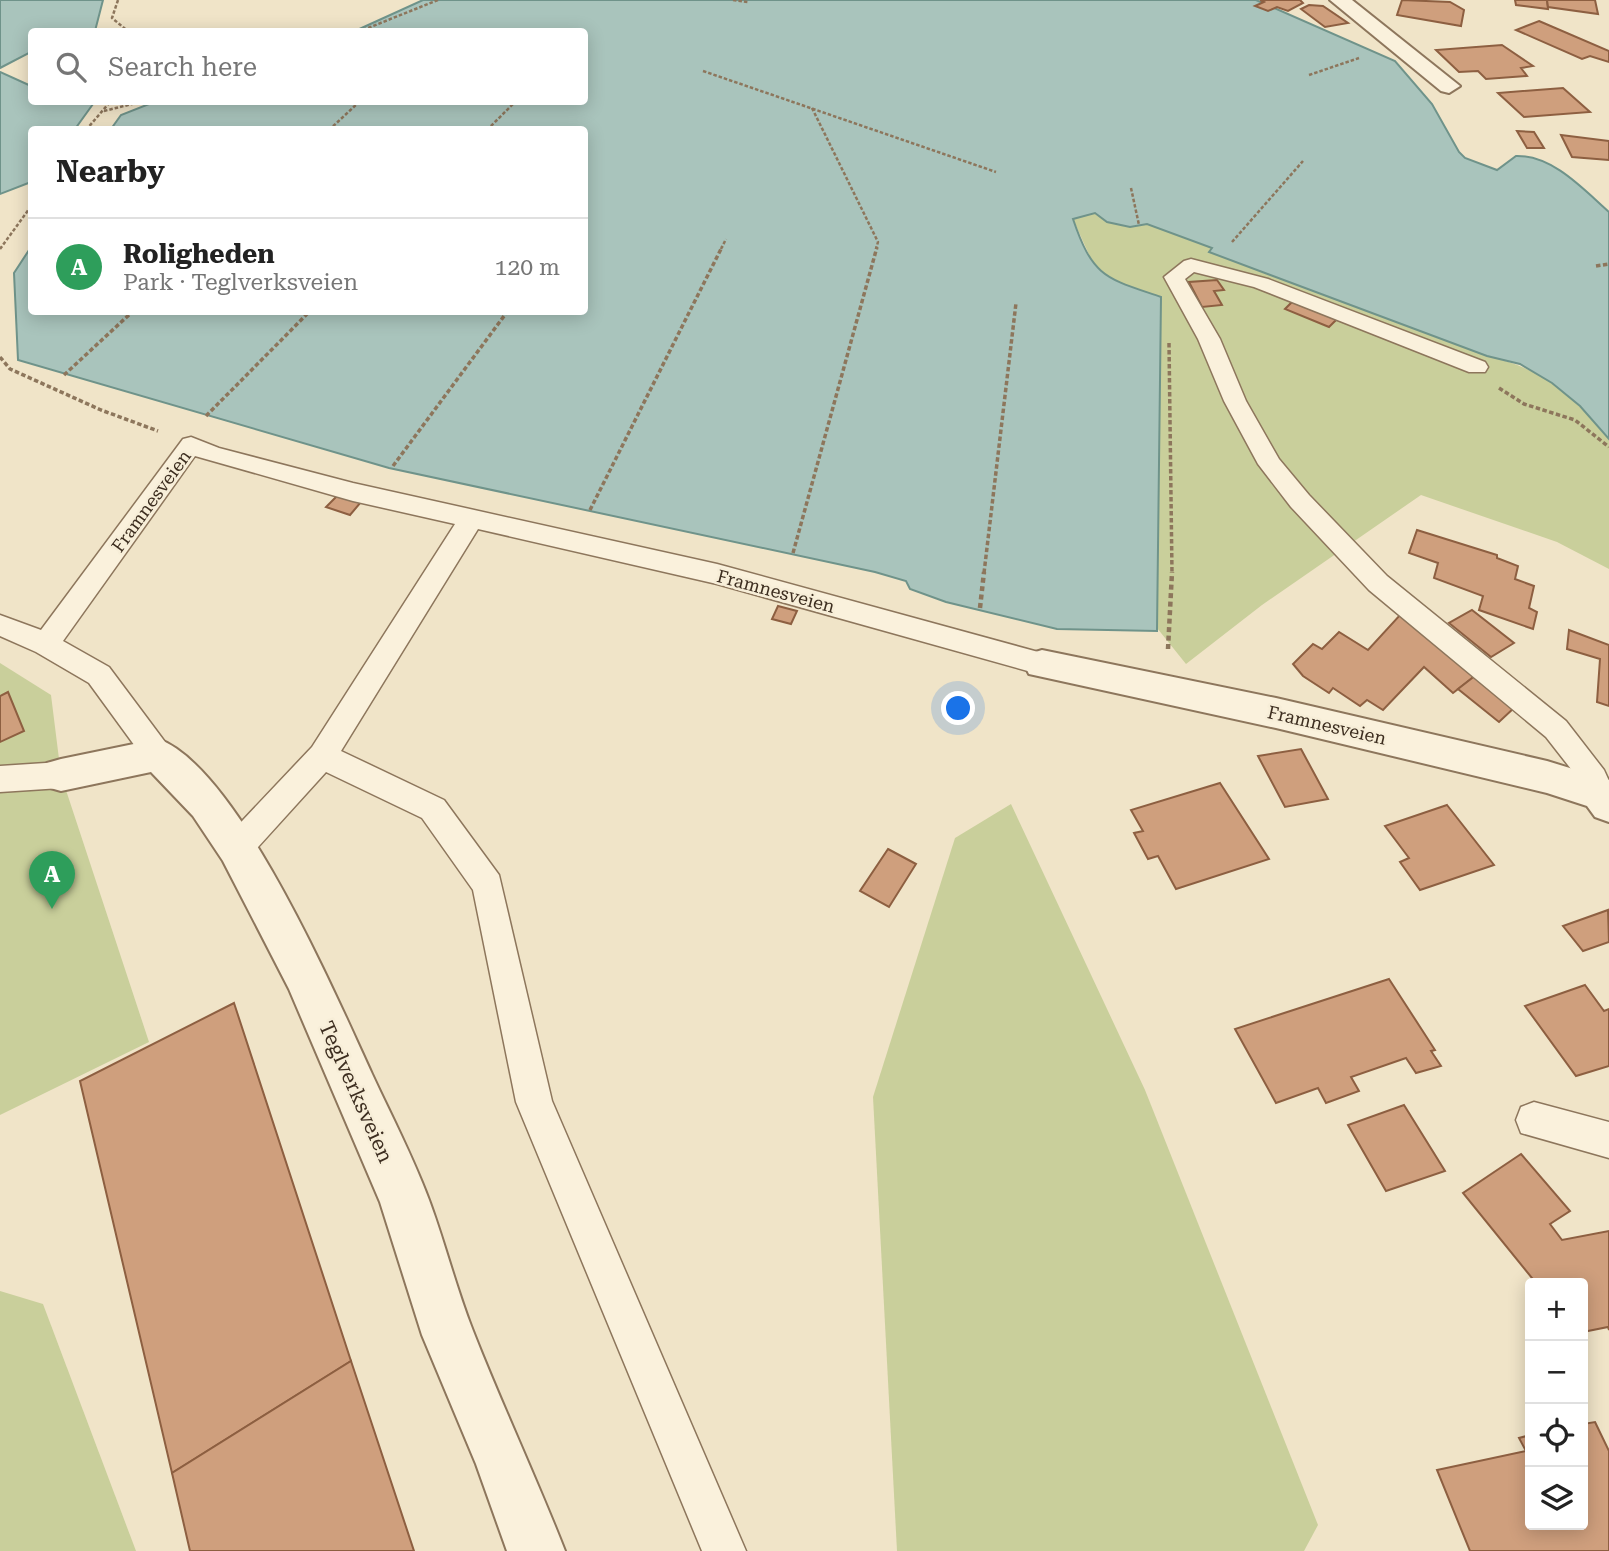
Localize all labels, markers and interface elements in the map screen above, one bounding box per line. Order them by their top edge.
search box [28,28,588,105]
icon: search [52,48,90,86]
text: Search here [108,52,257,82]
text: Nearby [56,154,165,189]
text: Roligheden [123,239,275,269]
text: A [71,254,87,281]
text: 120 m [495,254,560,281]
text: Park · Teglverksveien [123,269,358,296]
street label: Framnesveien [107,446,195,556]
street label: Framnesveien [715,565,838,617]
your location [941,691,975,725]
street label: Framnesveien [1266,701,1389,749]
pin: A [29,851,75,909]
street label: Teglverksveien [314,1018,398,1167]
map controls [1525,1278,1588,1530]
button: + [1525,1278,1588,1341]
button: − [1525,1341,1588,1404]
button: locate [1525,1404,1588,1467]
button: layers [1525,1467,1588,1530]

